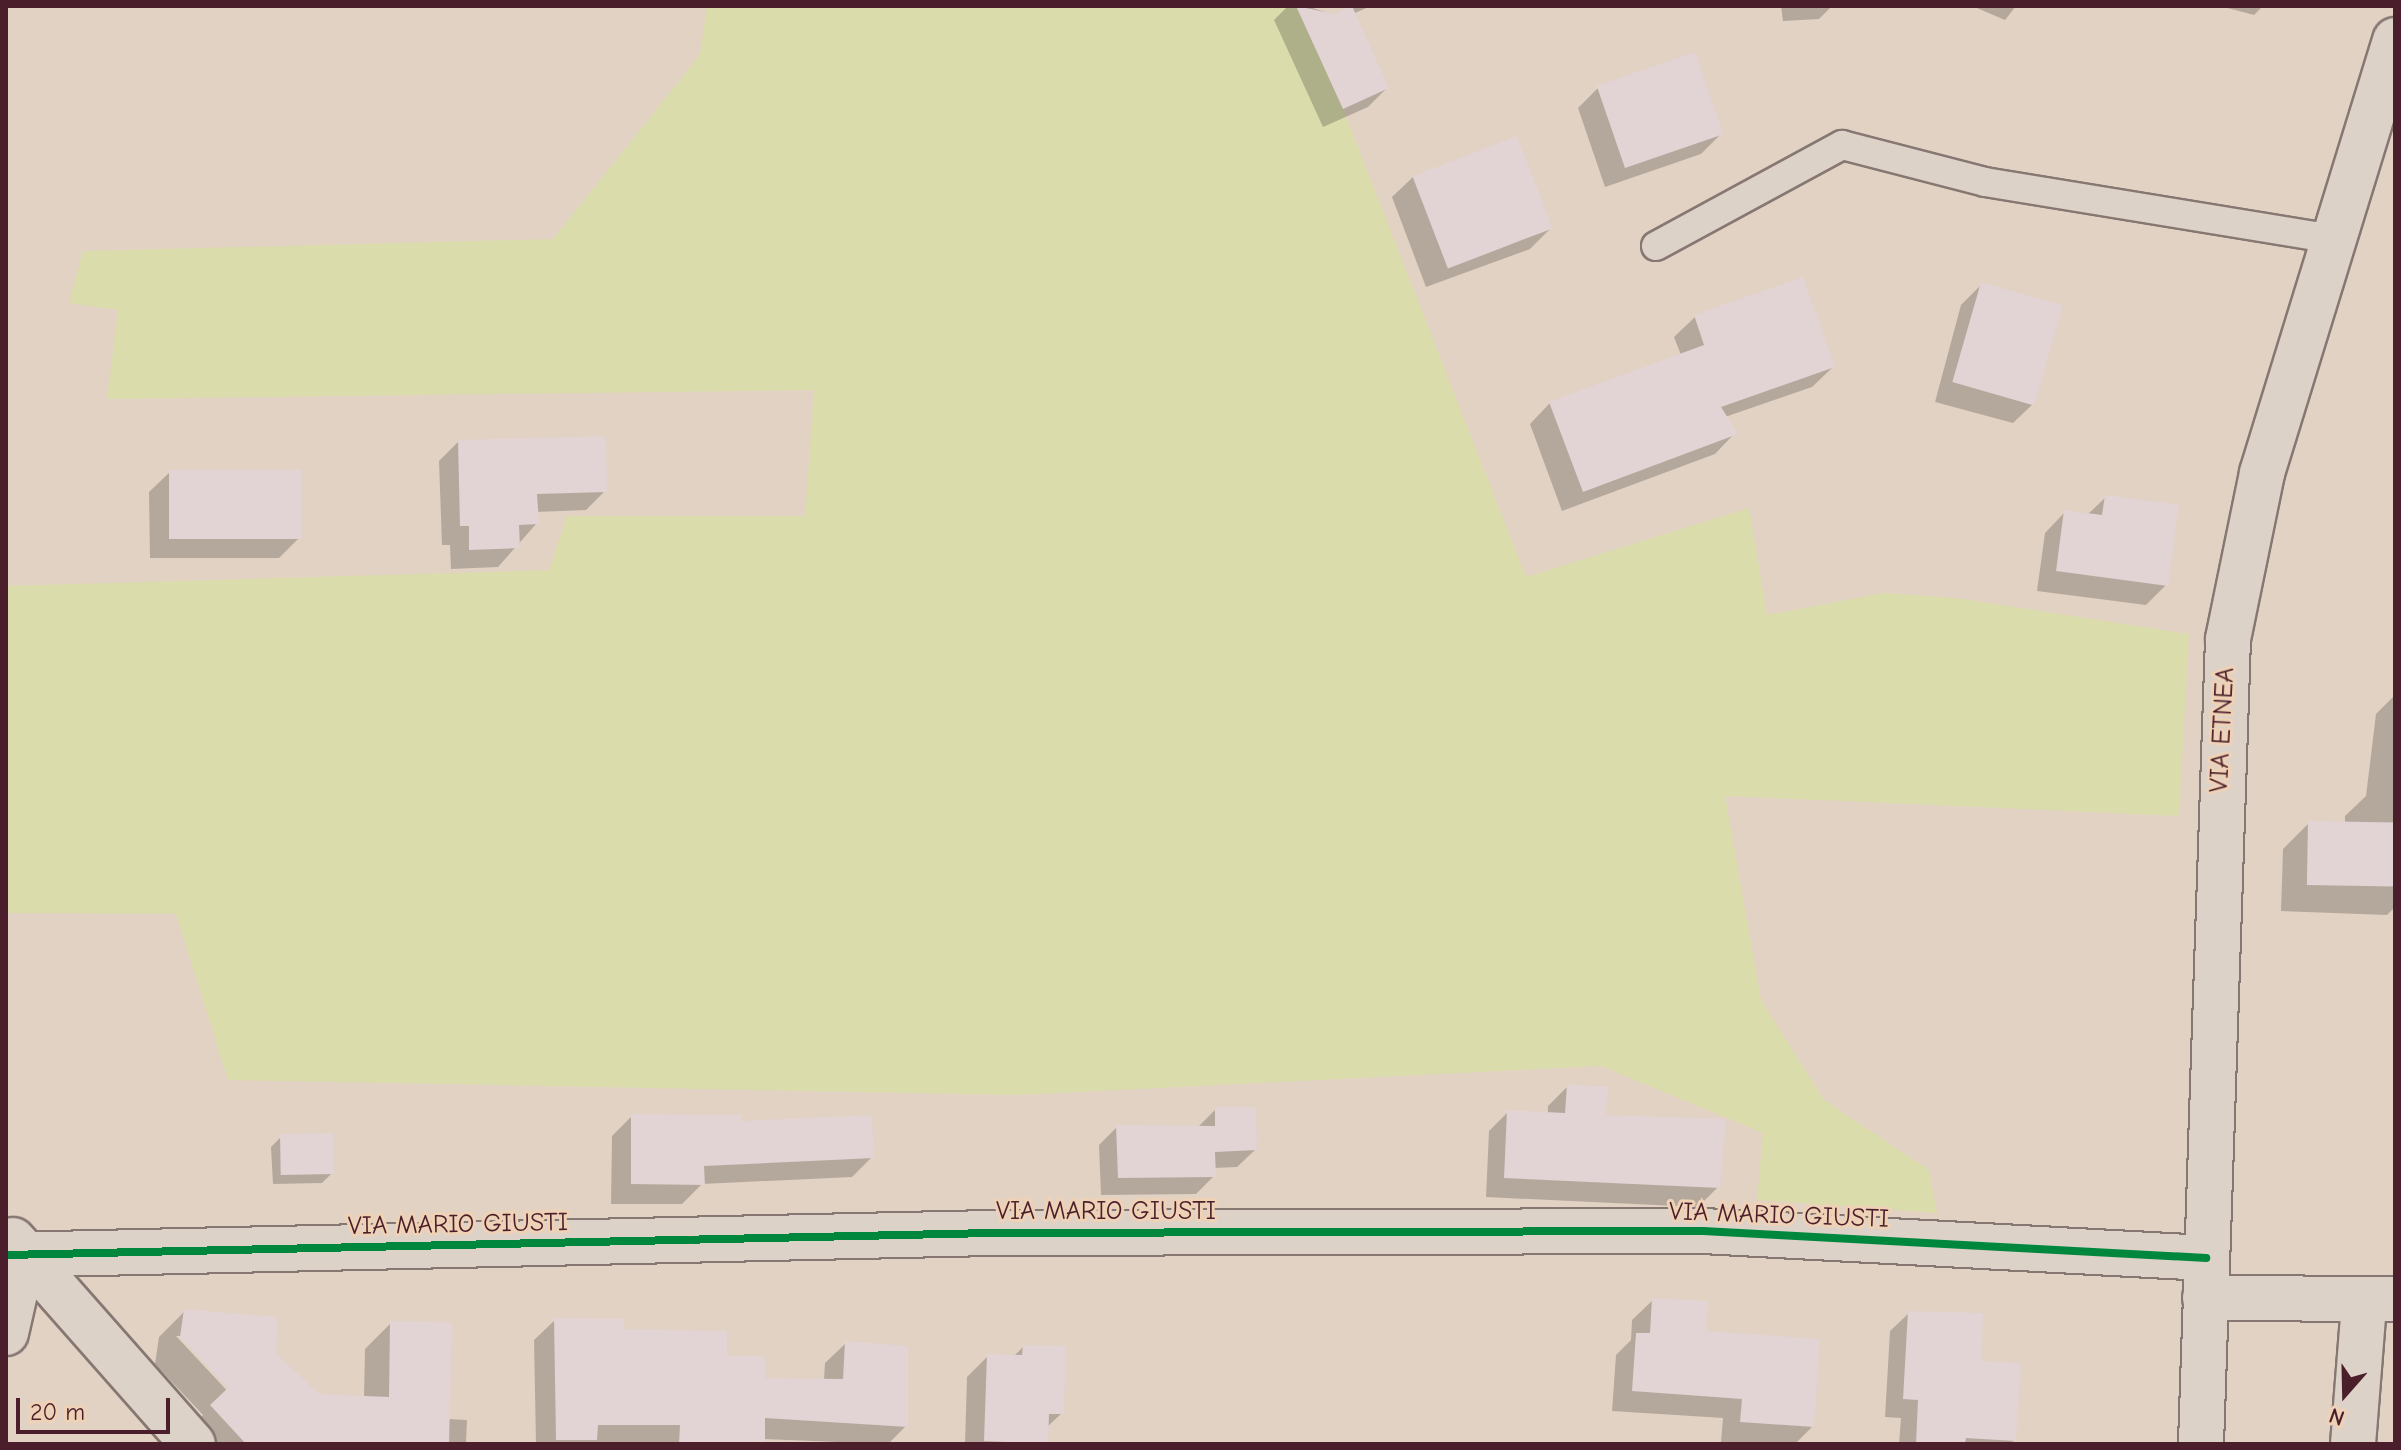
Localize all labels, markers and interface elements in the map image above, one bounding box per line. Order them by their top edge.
street label: VIA ETNEA [2204,667,2242,793]
street label: VIA MARIO GIUSTI [996,1196,1216,1228]
street label: VIA MARIO GIUSTI [1669,1197,1889,1235]
street label: VIA MARIO GIUSTI [348,1207,568,1243]
north arrow [2305,1354,2385,1434]
scale bar [20,1382,174,1432]
text: 20 m [30,1398,85,1426]
text: N [2326,1402,2348,1431]

